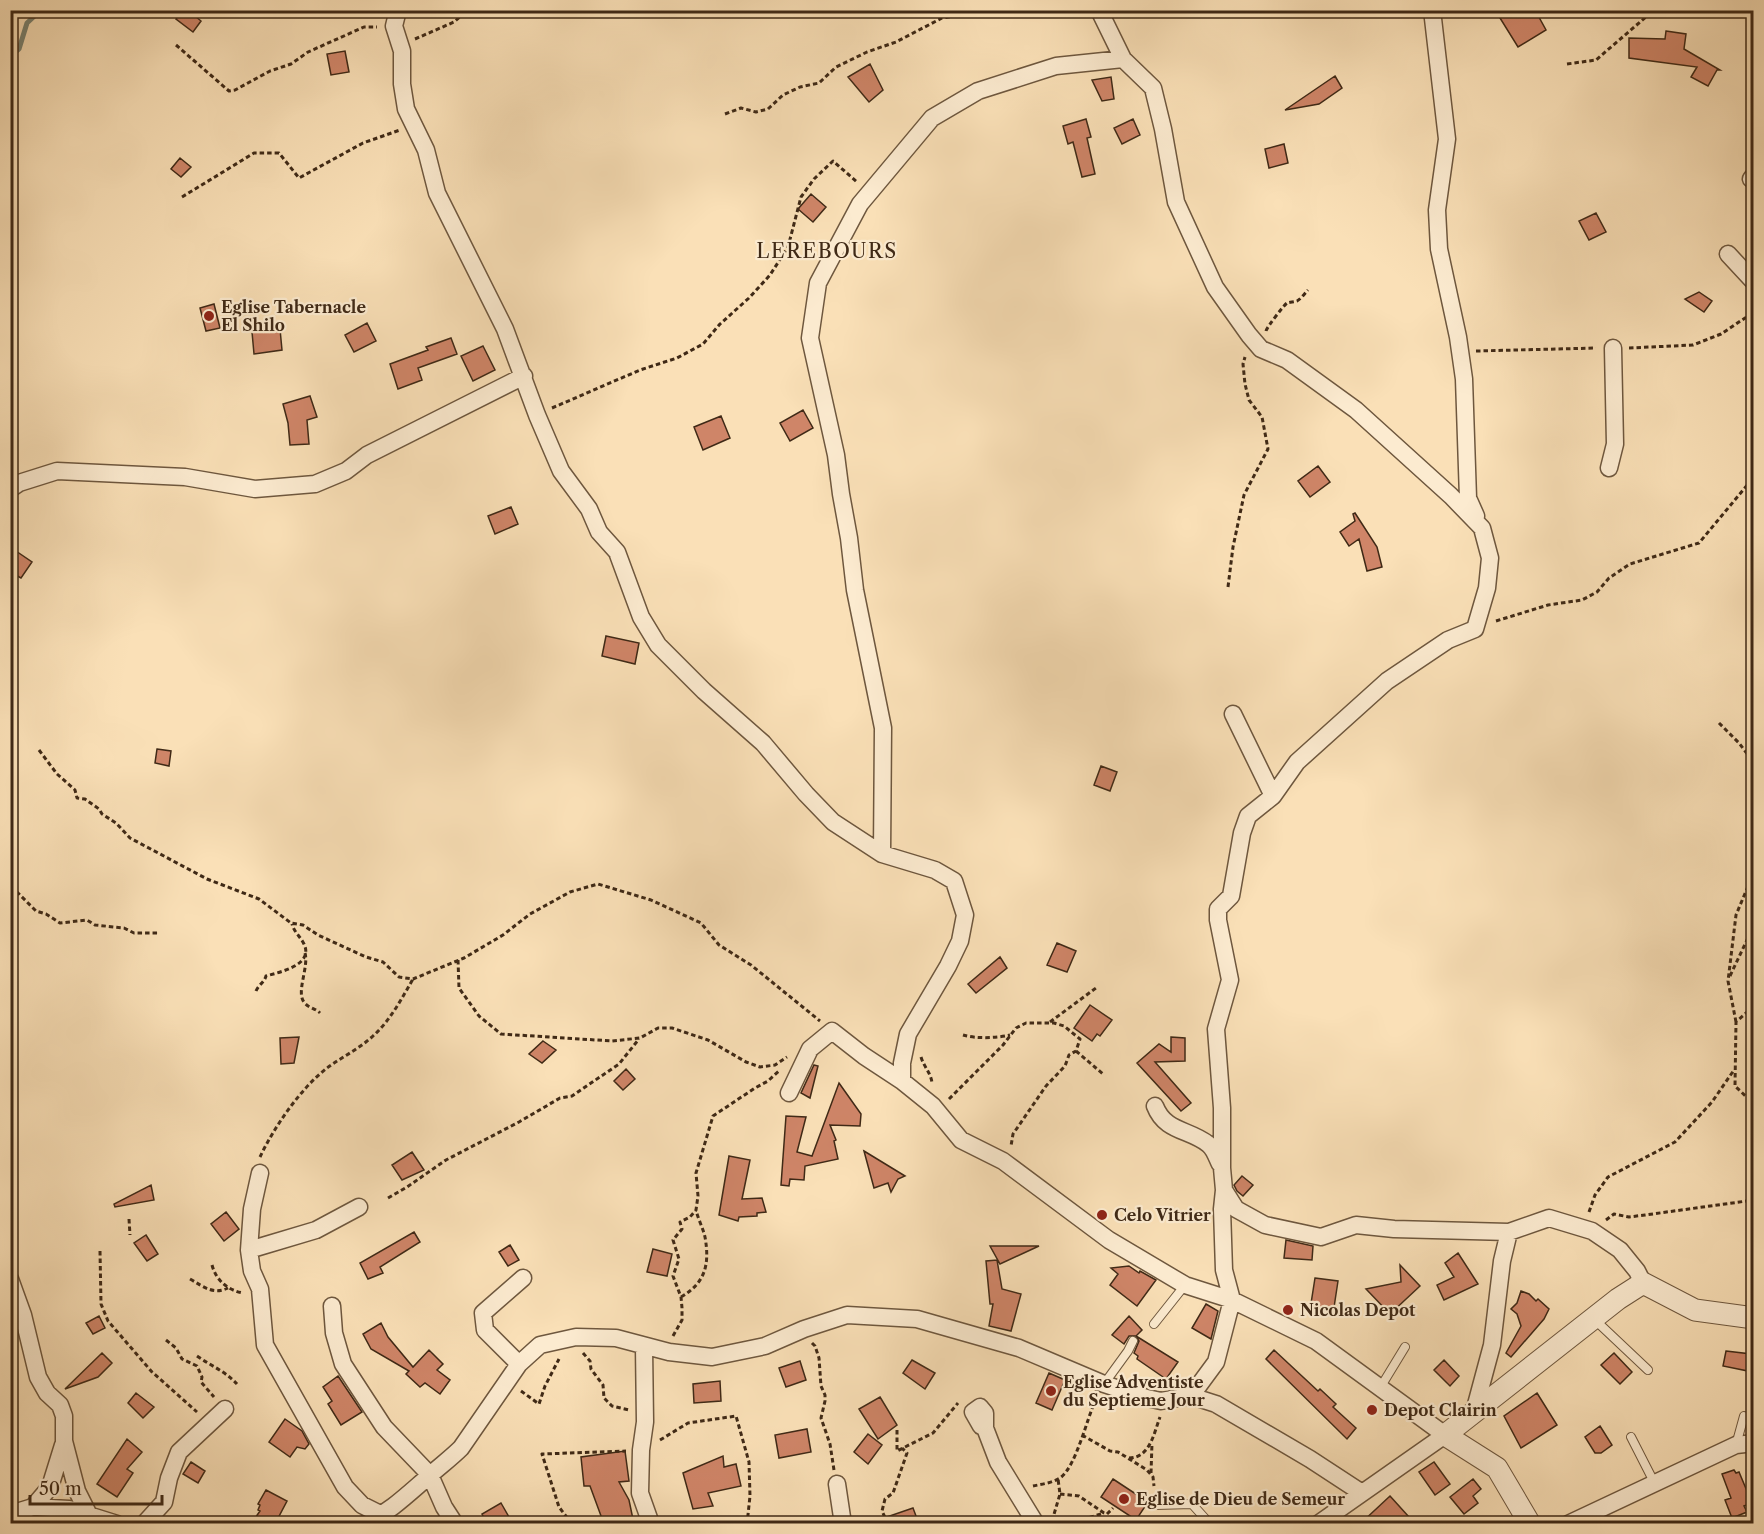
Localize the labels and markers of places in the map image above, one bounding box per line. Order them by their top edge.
place label: Eglise Tabernacle El Shilo [221,297,366,335]
marker: Eglise Tabernacle El Shilo [202,309,216,323]
place label: Celo Vitrier [1114,1205,1211,1225]
marker: Celo Vitrier [1095,1208,1109,1222]
place label: Nicolas Depot [1300,1300,1416,1320]
marker: Nicolas Depot [1281,1303,1295,1317]
place label: Eglise Adventiste du Septieme Jour [1063,1372,1205,1410]
marker: Eglise Adventiste du Septieme Jour [1044,1384,1058,1398]
place label: Depot Clairin [1384,1400,1497,1420]
marker: Depot Clairin [1365,1403,1379,1417]
place label: Eglise de Dieu de Semeur [1136,1489,1345,1509]
marker: Eglise de Dieu de Semeur [1117,1492,1131,1506]

